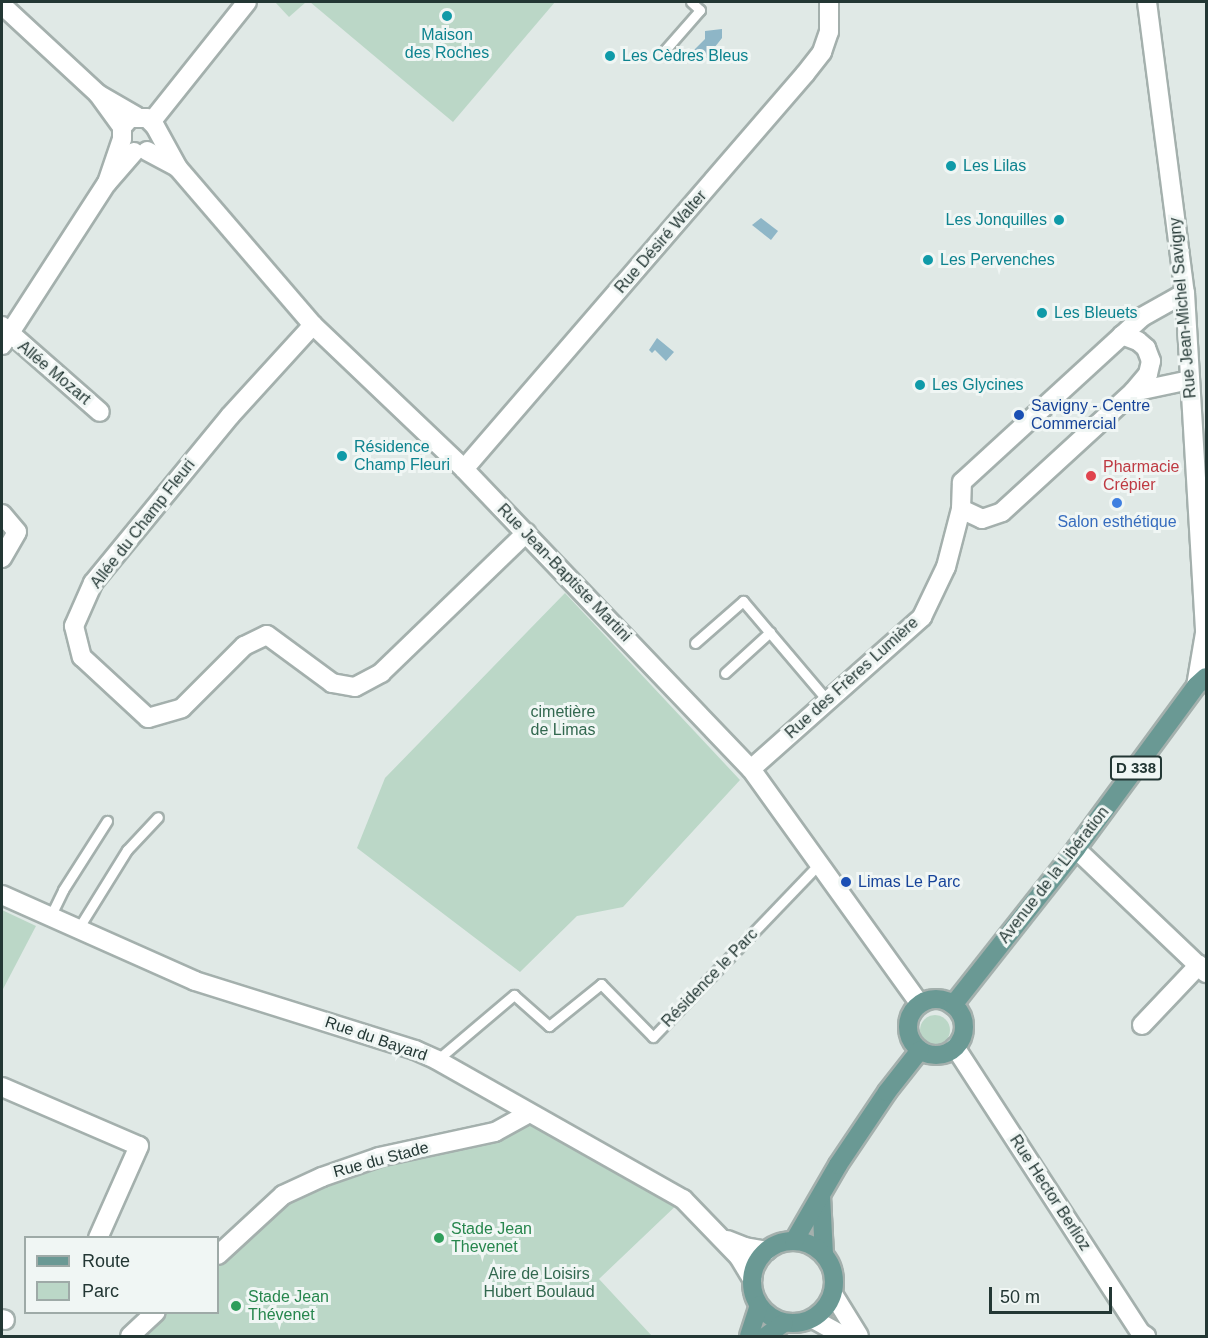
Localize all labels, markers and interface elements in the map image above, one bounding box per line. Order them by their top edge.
marker: Maison des Roches [440,9,454,23]
place label: Maison des Roches [405,25,489,63]
place label: Les Cèdres Bleus [622,46,748,66]
marker: Les Cèdres Bleus [603,49,617,63]
place label: Les Lilas [963,156,1026,176]
marker: Les Lilas [944,159,958,173]
street label: Rue Désiré Walter [611,187,711,297]
place label: Les Jonquilles [946,210,1047,230]
marker: Les Jonquilles [1052,213,1066,227]
street label: Rue Jean-Michel Savigny [1166,217,1200,399]
place label: Les Pervenches [940,250,1055,270]
marker: Les Pervenches [921,253,935,267]
place label: Les Bleuets [1054,303,1138,323]
marker: Les Bleuets [1035,306,1049,320]
street label: Allée Mozart [14,337,94,409]
place label: Les Glycines [932,375,1024,395]
marker: Les Glycines [913,378,927,392]
place label: Savigny - Centre Commercial [1031,396,1150,434]
marker: Savigny - Centre Commercial [1012,408,1026,422]
place label: Résidence Champ Fleuri [354,437,450,475]
marker: Résidence Champ Fleuri [335,449,349,463]
street label: Allée du Champ Fleuri [87,456,199,592]
place label: Pharmacie Crépier [1103,457,1179,495]
marker: Pharmacie Crépier [1084,469,1098,483]
marker: Salon esthétique [1110,496,1124,510]
street label: Rue Jean-Baptiste Martini [493,500,635,646]
place label: Salon esthétique [1057,512,1177,532]
street label: Rue des Frères Lumière [781,613,923,743]
park label: cimetière de Limas [531,702,595,740]
road number: D 338 [1109,756,1163,780]
street label: Avenue de la Libération [995,803,1113,947]
place label: Limas Le Parc [858,872,960,892]
marker: Limas Le Parc [839,875,853,889]
street label: Résidence le Parc [658,925,762,1031]
street label: Rue du Bayard [322,1013,430,1065]
street label: Rue Hector Berlioz [1005,1131,1095,1255]
street label: Rue du Stade [331,1138,431,1182]
place label: Stade Jean Thevenet [451,1219,532,1257]
marker: Stade Jean Thevenet [432,1231,446,1245]
legend [24,1236,219,1314]
text: Route [82,1251,130,1271]
park label: Aire de Loisirs Hubert Boulaud [483,1264,595,1302]
scale bar [992,1275,1115,1313]
text: Parc [82,1281,119,1301]
place label: Stade Jean Thévenet [248,1287,329,1325]
text: 50 m [1000,1287,1040,1307]
marker: Stade Jean Thévenet [229,1299,243,1313]

